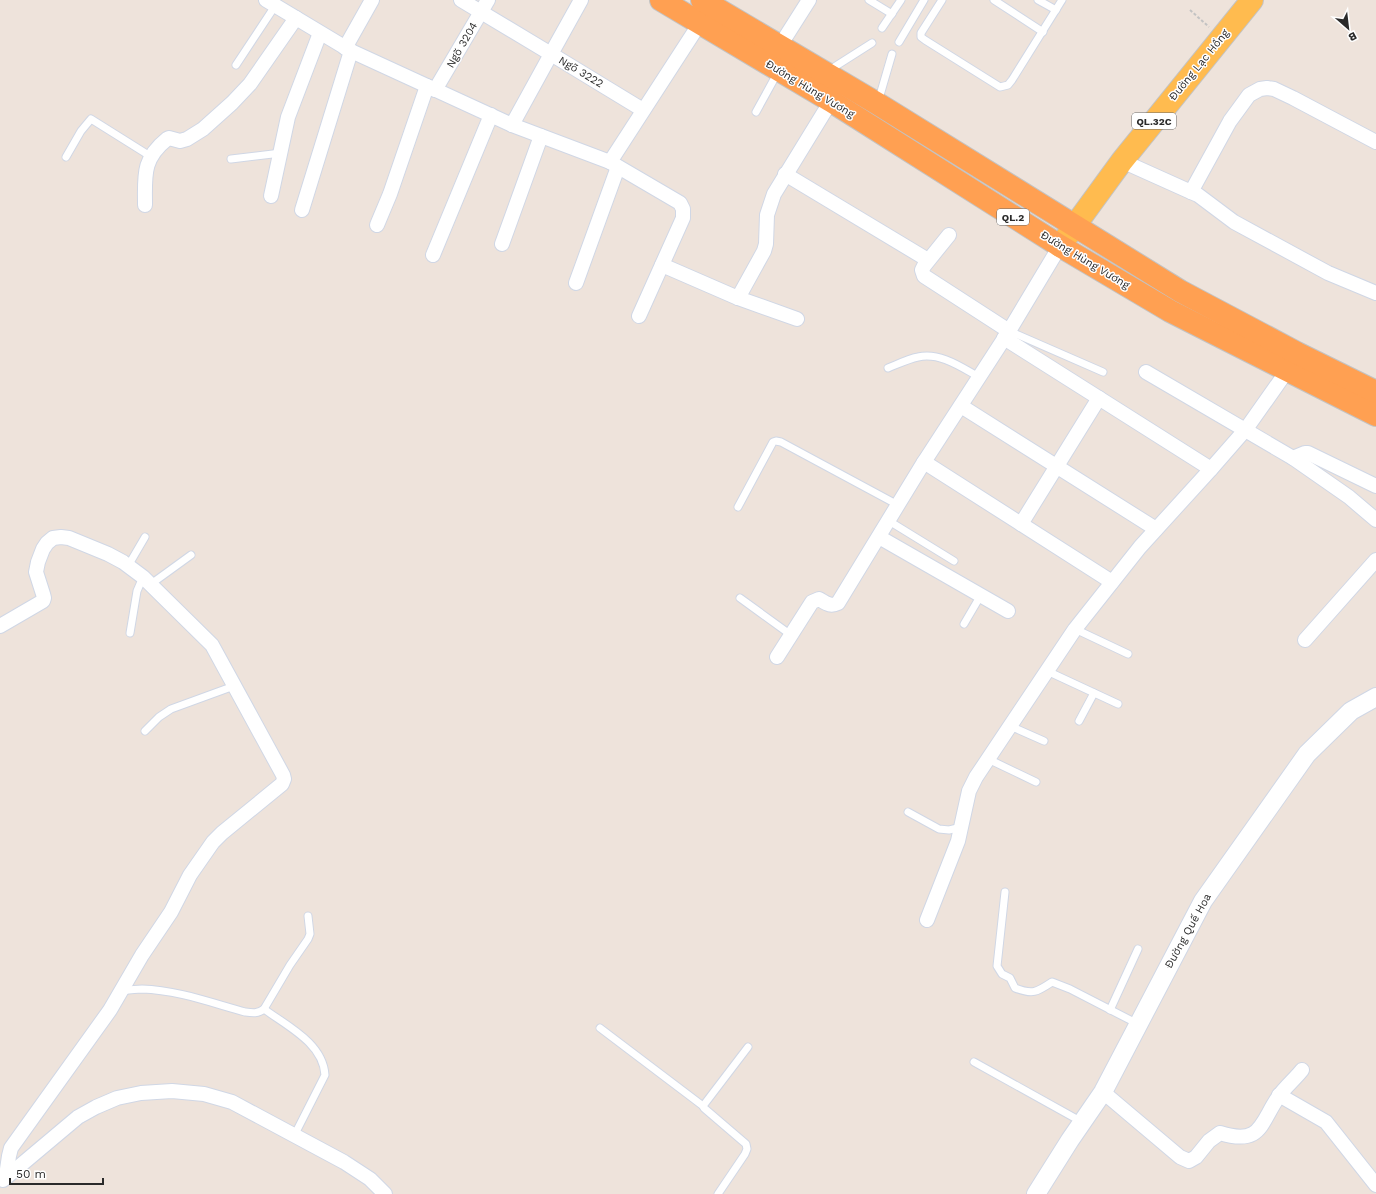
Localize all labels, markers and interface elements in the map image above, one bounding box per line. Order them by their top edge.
north arrow [1328,8,1368,48]
street label: Ngõ 3204 [444,20,480,70]
street label: Đường Lạc Hồng [1166,27,1232,103]
text: B [1346,29,1359,44]
street label: Ngõ 3222 [556,54,606,90]
street label: Đường Hùng Vương [763,57,857,121]
road number: QL.32C [1132,113,1176,129]
road number: QL.2 [997,209,1029,225]
street label: Đường Hùng Vương [1038,228,1132,292]
street label: Đường Quế Hoa [1162,891,1214,971]
scale bar [10,1160,103,1186]
text: 50 m [16,1167,46,1181]

